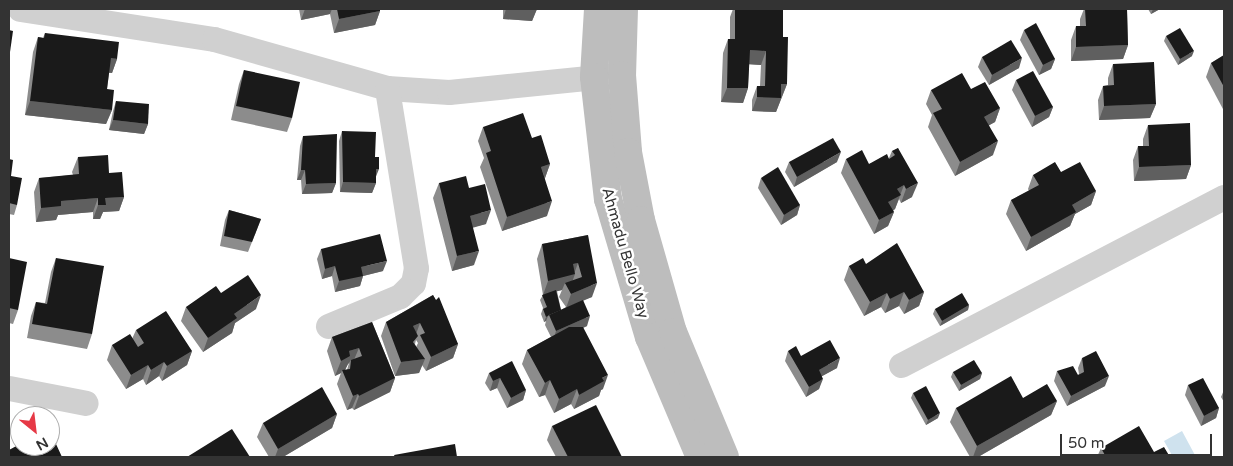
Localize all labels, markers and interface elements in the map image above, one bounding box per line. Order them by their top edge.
street label: Ahmadu Bello Way [598,186,652,320]
north arrow [10,406,60,456]
scale bar [1063,424,1216,456]
text: N [33,434,51,454]
text: 50 m [1068,434,1105,452]

